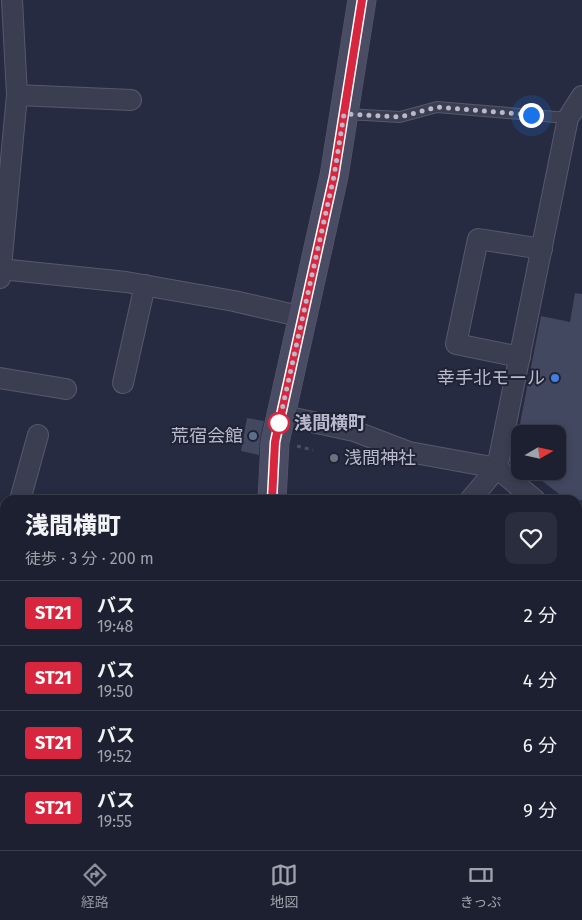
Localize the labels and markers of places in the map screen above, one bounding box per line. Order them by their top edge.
place label: 幸手北モール [437,367,545,389]
marker: 幸手北モール [549,372,561,384]
marker: 浅間横町 [268,412,290,434]
place label: 浅間横町 [294,412,366,434]
place label: 荒宿会館 [171,425,243,447]
marker: 荒宿会館 [247,430,259,442]
place label: 浅間神社 [344,447,416,469]
marker: 浅間神社 [328,452,340,464]

